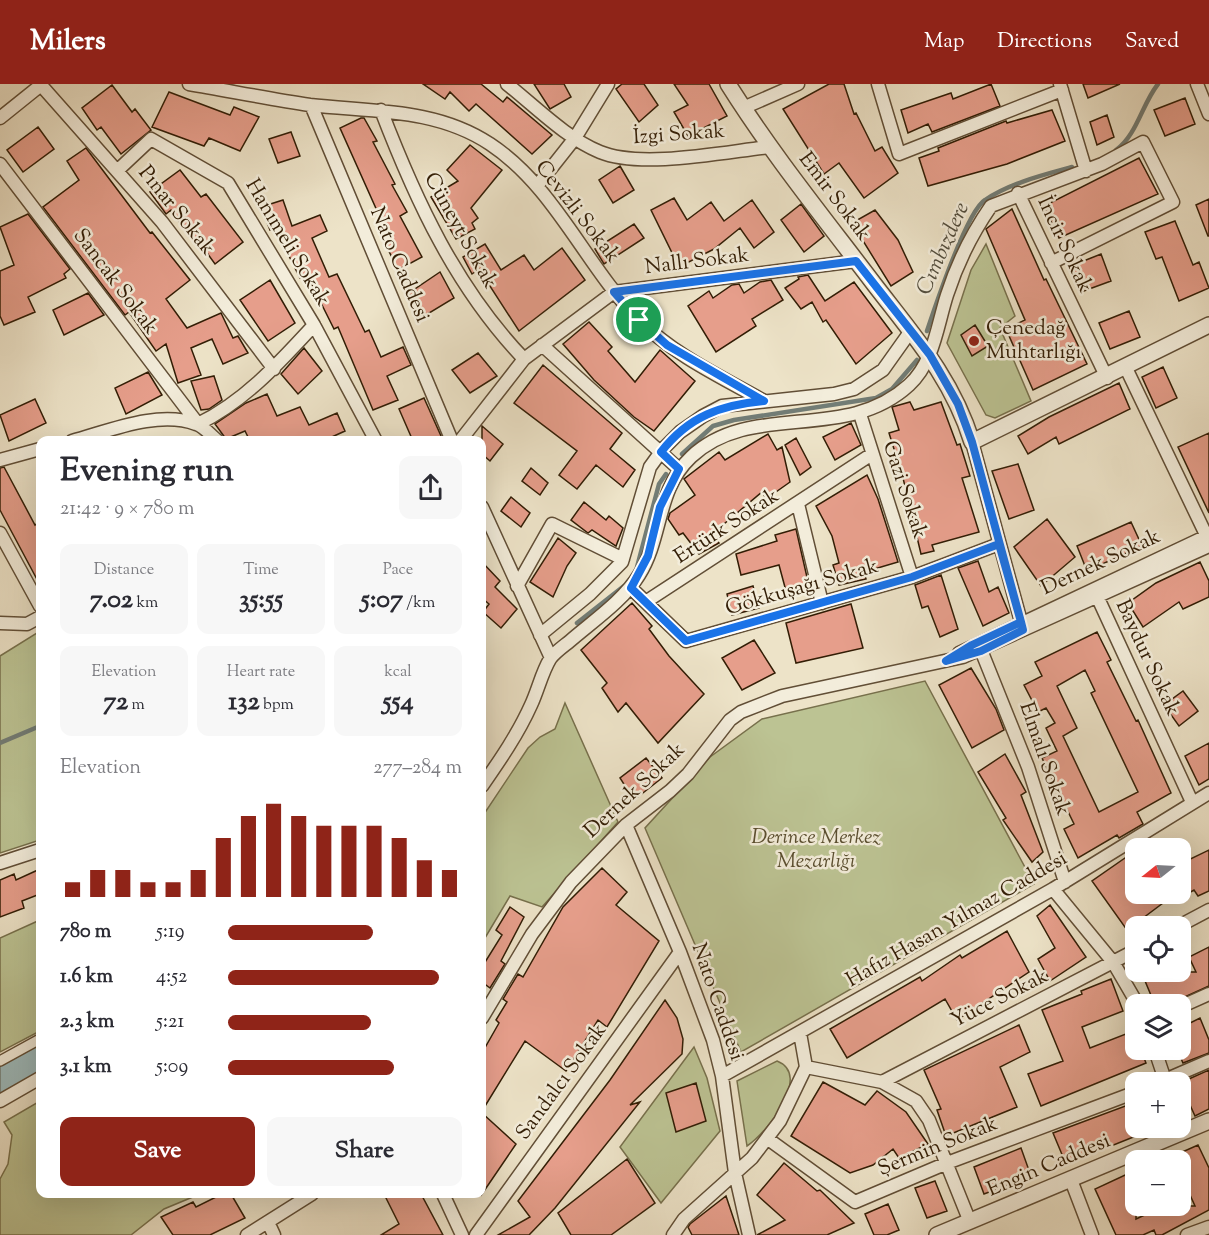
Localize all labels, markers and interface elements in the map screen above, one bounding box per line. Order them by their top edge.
text: Milers [30,22,106,62]
text: Map [924,27,964,57]
text: Directions [997,27,1092,57]
text: Saved [1125,27,1179,57]
street label: İzgi Sokak [632,117,726,153]
street label: Emir Sokak [791,146,878,248]
street label: Cevizli Sokak [527,154,627,270]
street label: Pınar Sokak [130,160,222,263]
street label: Cüneyt Sokak [416,167,505,295]
street label: Hanımeli Sokak [237,173,337,313]
street label: İncir Sokak [1029,192,1100,299]
water label: Cımbızdere [909,197,979,300]
street label: Nato Caddesi [361,203,437,327]
street label: Sancak Sokak [65,223,165,342]
street label: Nallı Sokak [643,241,751,283]
pin [613,294,664,345]
icon: arrive [622,303,655,336]
place label: Çenedağ Muhtarlığı [986,314,1082,368]
marker: Çenedağ Muhtarlığı [967,334,981,348]
street label: Gazi Sokak [874,437,934,544]
text: Evening run [60,448,234,496]
button: share [399,456,462,519]
street label: Ertürk Sokak [669,481,786,572]
text: 21:42 · 9 × 780 m [60,495,195,524]
street label: Dernek Sokak [1036,522,1166,604]
street label: Gökkuşağı Sokak [722,552,883,624]
text: Distance [94,559,154,582]
text: Time [243,559,279,582]
text: Pace [383,559,413,582]
text: 7.02 [90,582,133,619]
text: 35:55 [239,582,283,619]
text: 5:07 [361,582,403,619]
text: km [133,592,158,615]
text: /km [403,592,435,615]
street label: Baydur Sokak [1107,595,1187,722]
text: Elevation [92,661,156,684]
text: Heart rate [227,661,295,684]
text: kcal [384,661,412,684]
text: 72 [103,684,128,721]
text: 132 [228,684,260,721]
text: 554 [382,684,414,721]
text: m [128,694,145,717]
text: bpm [260,694,294,717]
street label: Elmalı Sokak [1011,698,1078,820]
street label: Dernek Sokak [578,736,693,846]
text: Elevation [60,754,141,783]
text: 277–284 m [373,754,462,783]
park label: Derince Merkez Mezarlığı [751,823,881,877]
north arrow [1125,838,1191,904]
map controls [1125,838,1191,1216]
street label: Hafız Hasan Yılmaz Caddesi [841,844,1073,996]
button: locate [1125,916,1191,982]
text: 780 m [60,918,111,947]
text: 5:19 [156,918,184,947]
street label: Nato Caddesi [683,939,751,1065]
street label: Yüce Sokak [946,961,1054,1036]
text: 1.6 km [60,963,113,992]
text: 4:52 [156,963,187,992]
button: layers [1125,994,1191,1060]
text: 2.3 km [60,1008,114,1037]
text: 5:21 [156,1008,184,1037]
street label: Sandalcı Sokak [509,1017,615,1147]
text: 3.1 km [60,1053,112,1082]
text: 5:09 [156,1053,188,1082]
button: + [1125,1072,1191,1138]
street label: Şermin Sokak [874,1109,1003,1185]
button: Save [60,1117,255,1186]
button: Share [267,1117,462,1186]
street label: Engin Caddesi [983,1127,1115,1205]
button: − [1125,1150,1191,1216]

